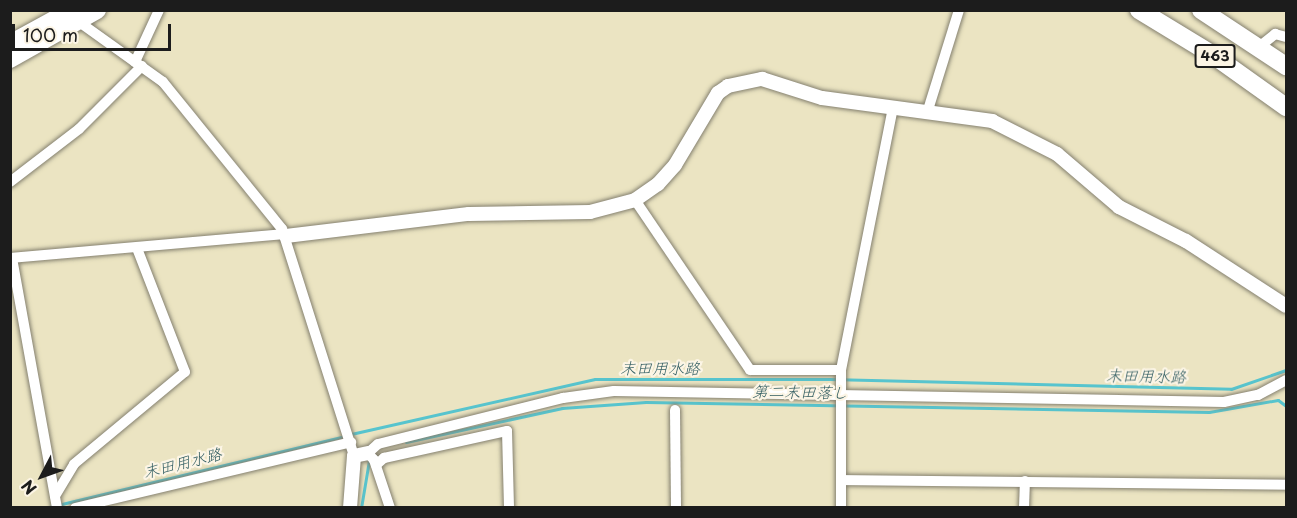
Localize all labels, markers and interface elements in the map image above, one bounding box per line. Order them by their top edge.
scale bar [15,12,174,50]
text: 100 m [23,21,78,48]
road number: 463 [1194,45,1236,67]
water label: 末田用水路 [620,357,700,377]
water label: 末田用水路 [1106,365,1186,385]
water label: 第二末田落し [752,381,848,401]
water label: 末田用水路 [141,443,223,481]
north arrow [12,446,72,506]
text: N [15,475,42,500]

